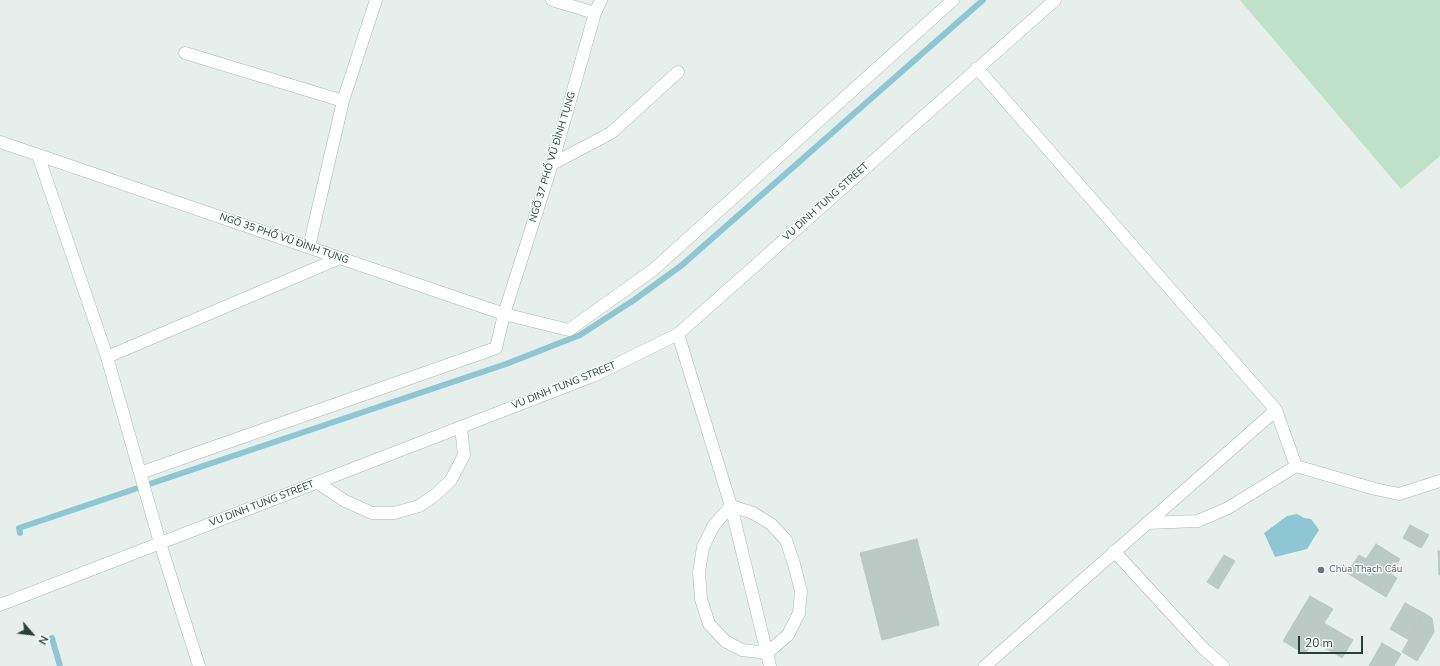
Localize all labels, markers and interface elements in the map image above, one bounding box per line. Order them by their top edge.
street label: NGÕ 37 PHỐ VŨ ĐÌNH TỤNG [527,90,579,224]
street label: VU DINH TUNG STREET [781,160,871,244]
street label: NGÕ 35 PHỐ VŨ ĐÌNH TỤNG [218,211,350,267]
street label: VU DINH TUNG STREET [510,360,618,412]
street label: VU DINH TUNG STREET [208,478,316,530]
place label: Chùa Thạch Cầu [1329,564,1402,576]
marker: Chùa Thạch Cầu [1316,565,1326,575]
north arrow [12,614,52,654]
scale bar [1300,628,1365,654]
text: N [34,633,52,647]
text: 20 m [1305,635,1333,651]

